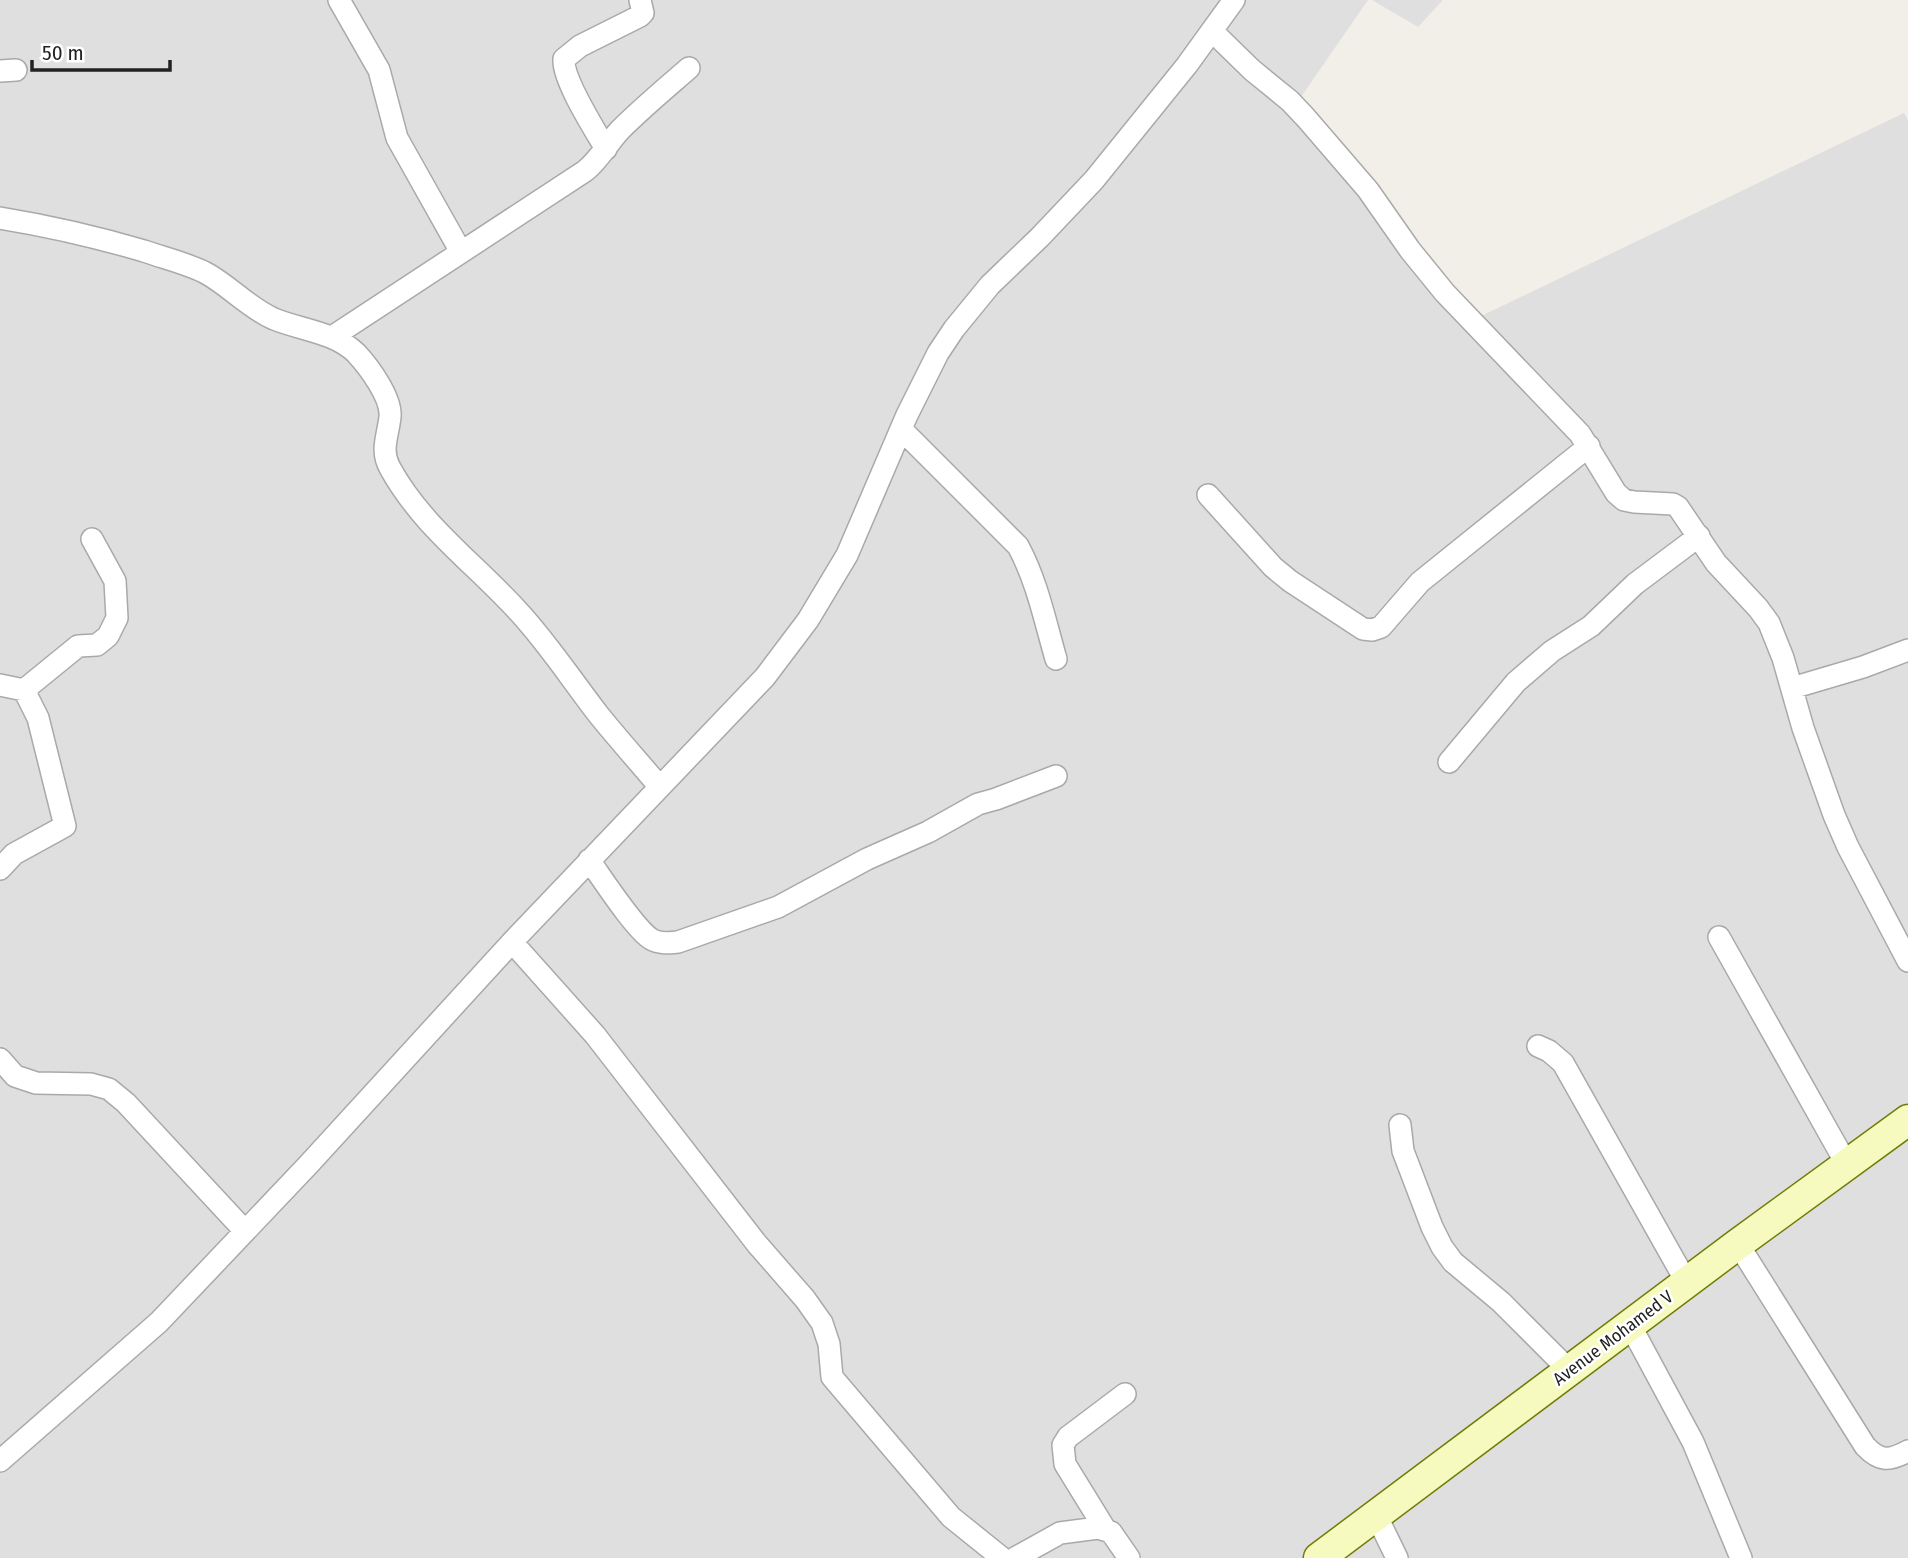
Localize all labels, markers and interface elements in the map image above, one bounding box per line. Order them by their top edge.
scale bar [32,28,170,72]
text: 50 m [42,40,84,66]
street label: Avenue Mohamed V [1549,1285,1678,1390]

